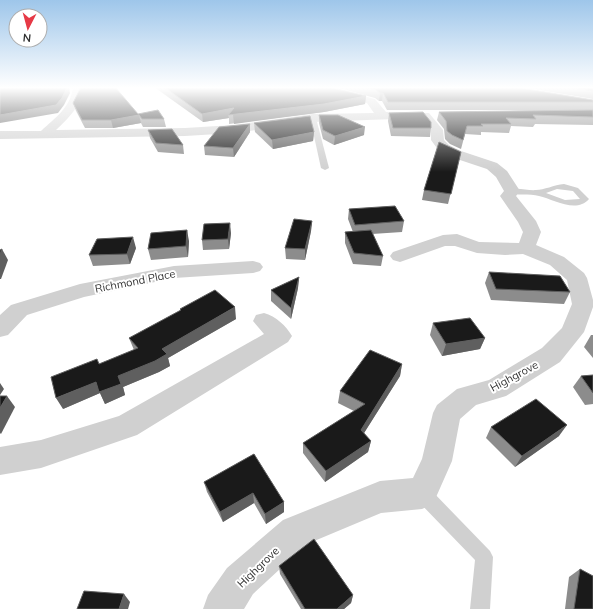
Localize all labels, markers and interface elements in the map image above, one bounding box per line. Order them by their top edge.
north arrow [8,8,48,48]
text: N [22,31,32,45]
street label: Richmond Place [94,266,176,296]
street label: Highgrove [487,357,541,395]
street label: Highgrove [234,544,282,590]

